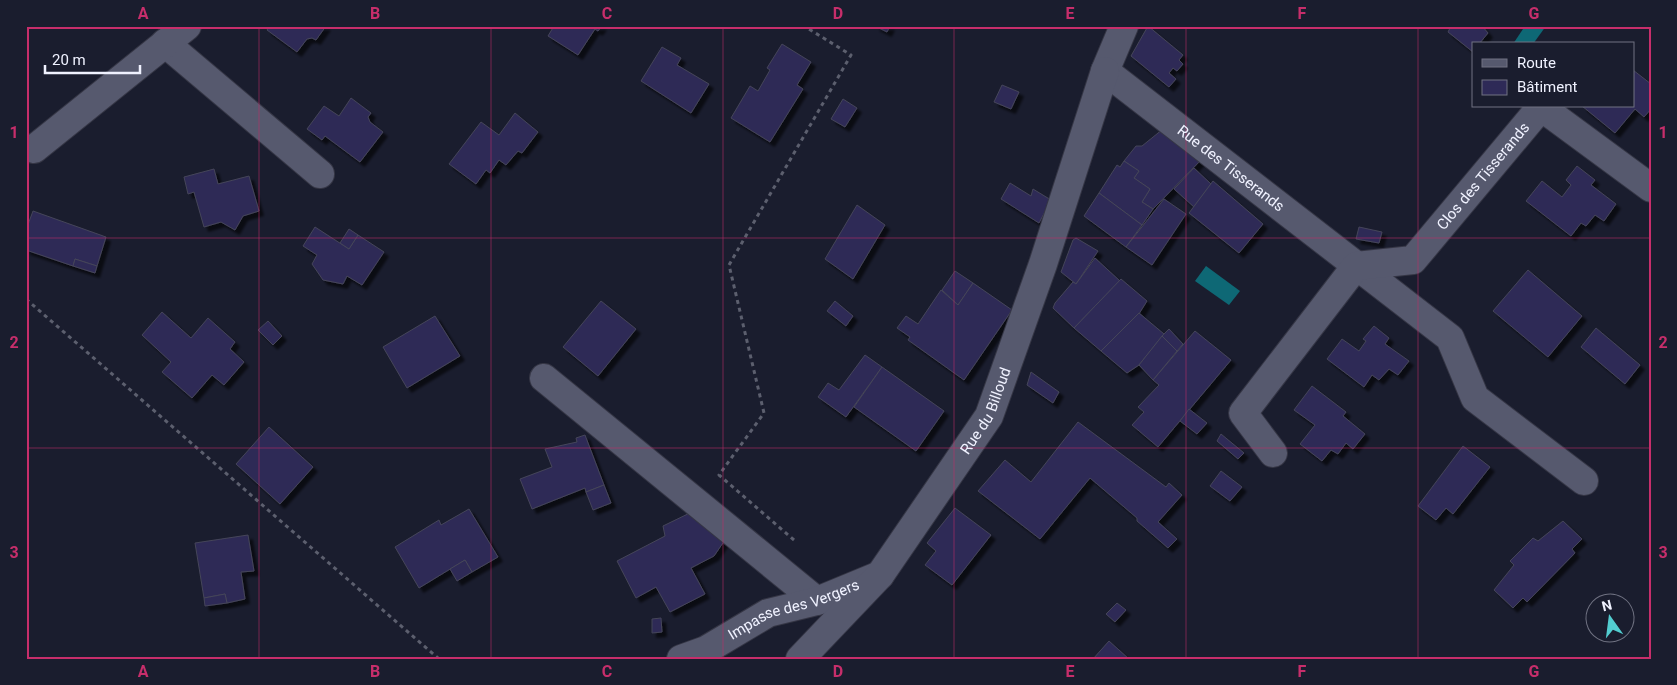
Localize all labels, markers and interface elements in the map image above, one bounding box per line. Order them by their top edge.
text: A [138,4,149,23]
text: B [370,4,380,23]
text: C [602,4,612,23]
text: D [833,4,843,23]
text: E [1066,4,1075,23]
text: F [1298,4,1307,23]
text: G [1529,4,1540,23]
scale bar [45,42,140,74]
legend [1472,42,1634,108]
text: 20 m [52,51,86,69]
text: Route [1517,54,1556,72]
text: Bâtiment [1517,78,1577,96]
street label: Clos des Tisserands [1433,119,1533,234]
street label: Rue des Tisserands [1174,121,1288,215]
text: 1 [9,123,19,142]
text: 1 [1658,123,1668,142]
text: 2 [9,333,19,352]
text: 2 [1658,333,1668,352]
street label: Rue du Billoud [956,365,1015,458]
text: 3 [9,543,19,562]
text: 3 [1658,543,1668,562]
street label: Impasse des Vergers [725,576,862,644]
north arrow [1584,592,1634,642]
text: N [1600,596,1614,614]
text: A [138,662,149,681]
text: B [370,662,380,681]
text: C [602,662,612,681]
text: D [833,662,843,681]
text: E [1066,662,1075,681]
text: F [1298,662,1307,681]
text: G [1529,662,1540,681]

